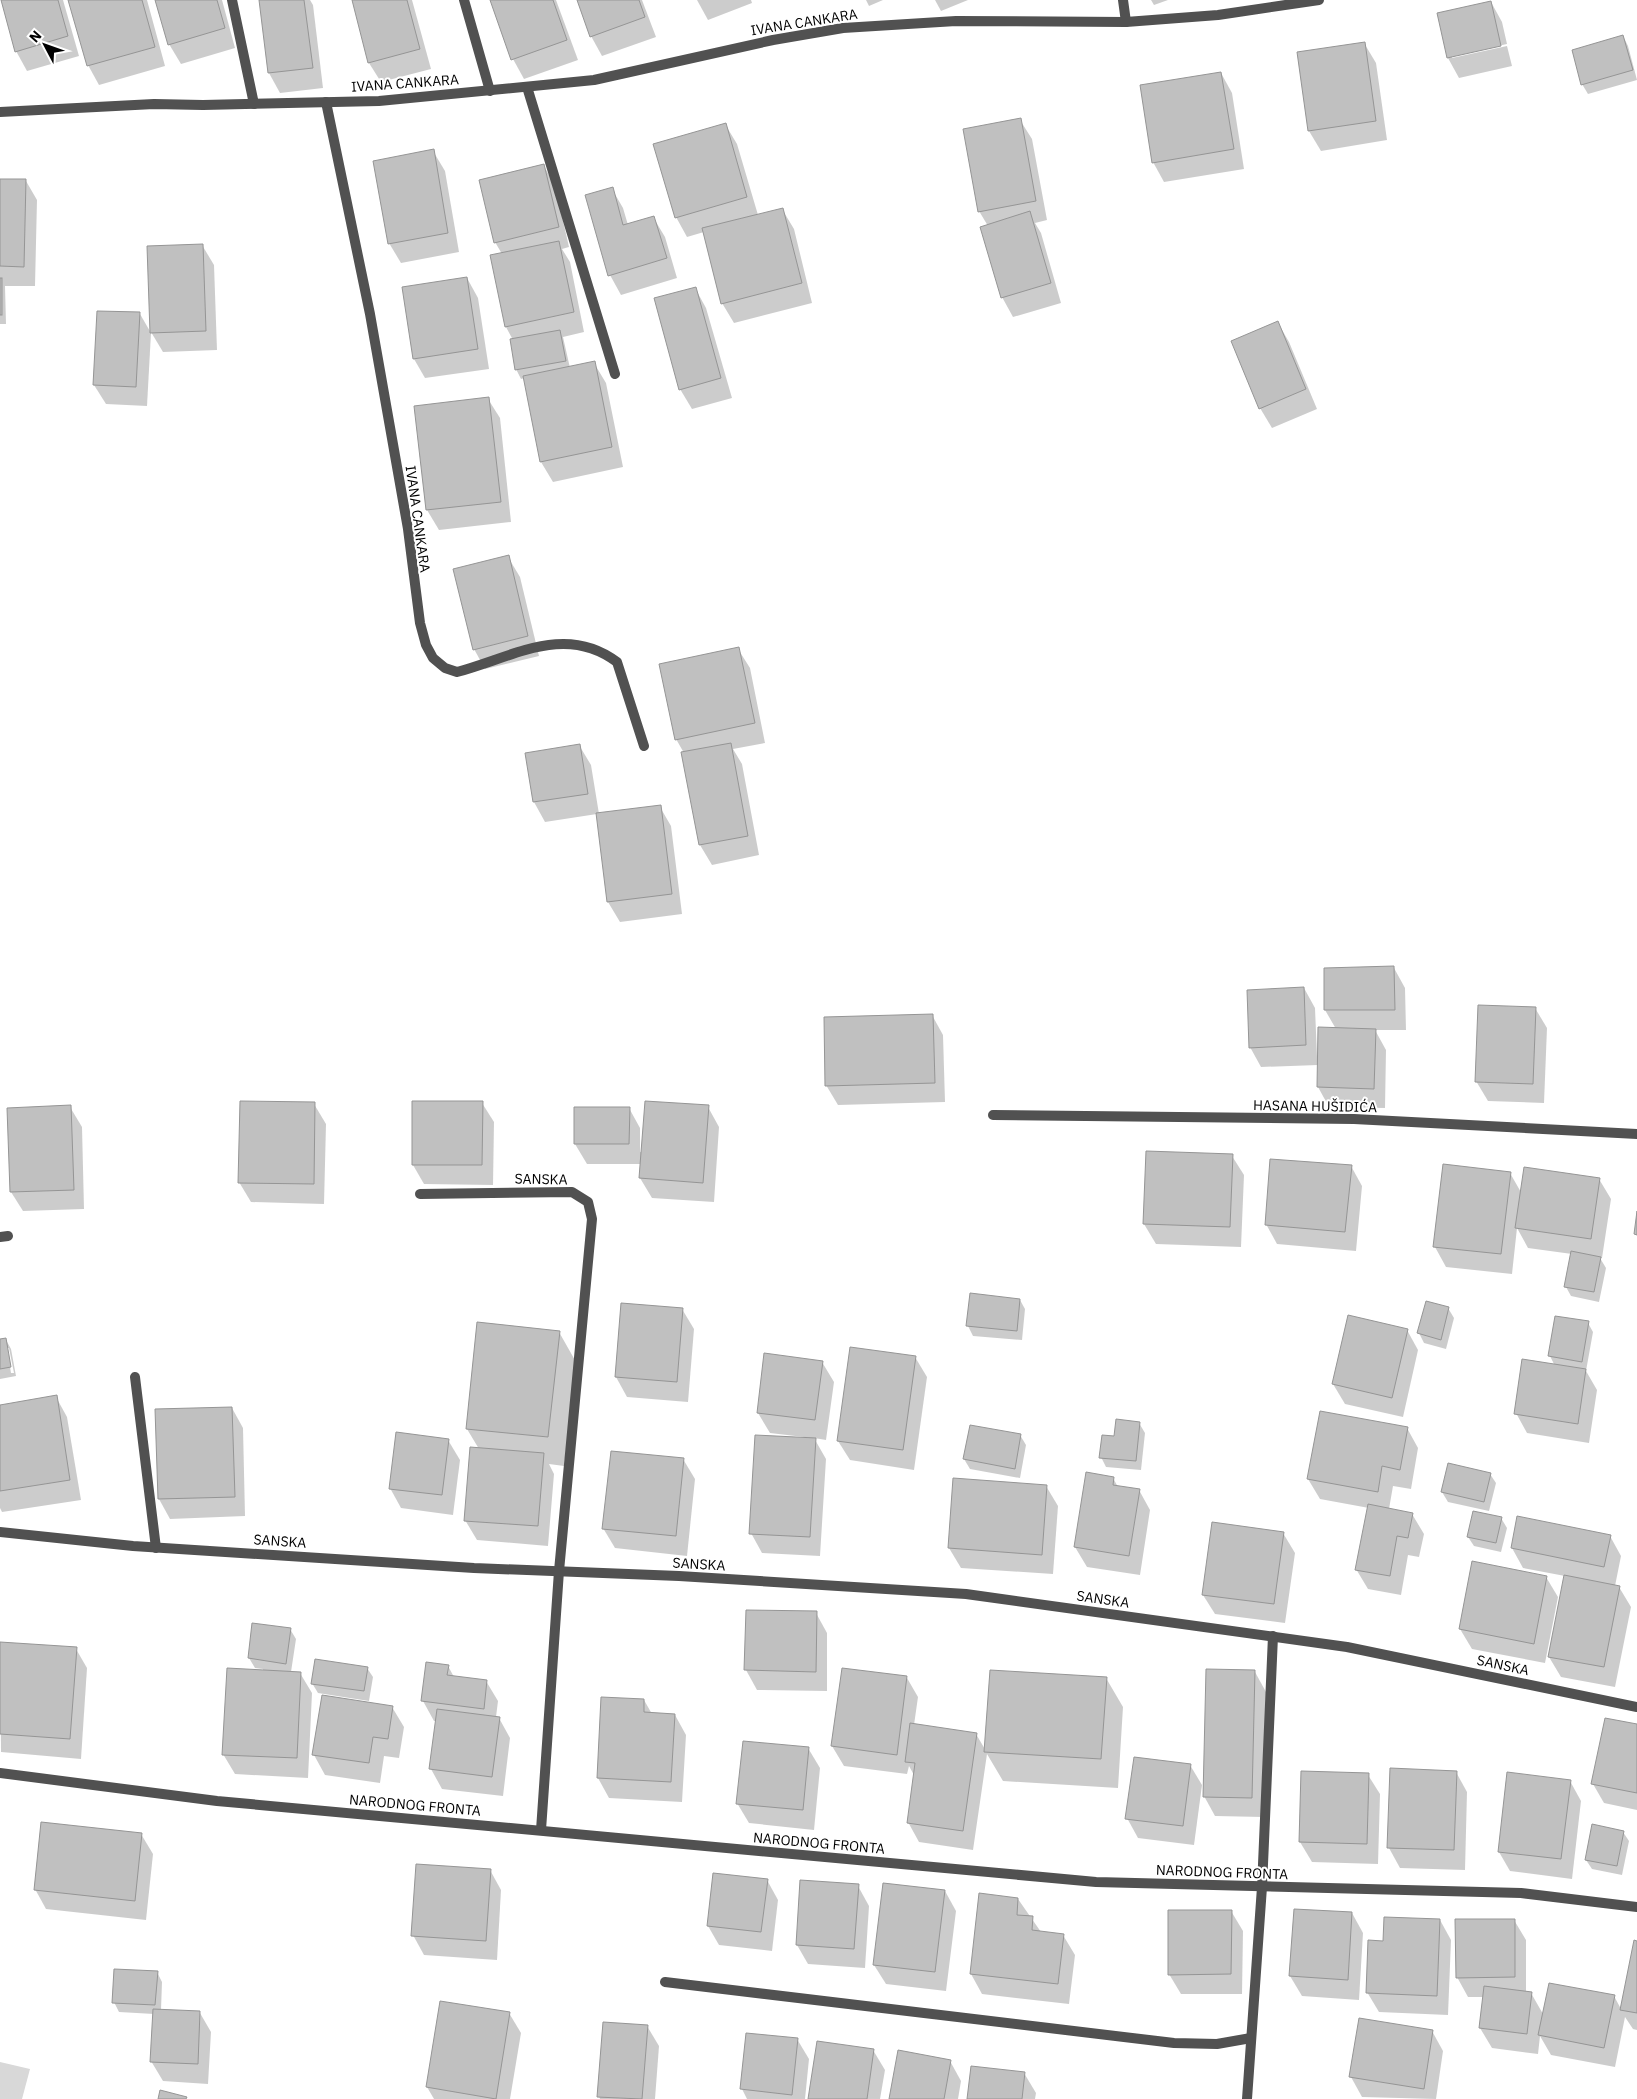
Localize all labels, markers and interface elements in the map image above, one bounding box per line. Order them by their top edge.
street label: IVANA CANKARA [749,5,859,39]
north arrow [20,20,70,70]
text: N [25,27,45,46]
street label: IVANA CANKARA [350,70,460,96]
street label: IVANA CANKARA [402,464,434,574]
street label: HASANA HUŠIDIĆA [1253,1095,1377,1116]
street label: SANSKA [514,1170,568,1188]
street label: SANSKA [253,1530,307,1552]
street label: SANSKA [672,1554,726,1574]
street label: SANSKA [1076,1586,1131,1612]
street label: SANSKA [1475,1651,1531,1679]
street label: NARODNOG FRONTA [348,1790,482,1820]
street label: NARODNOG FRONTA [752,1828,886,1858]
street label: NARODNOG FRONTA [1156,1861,1288,1883]

